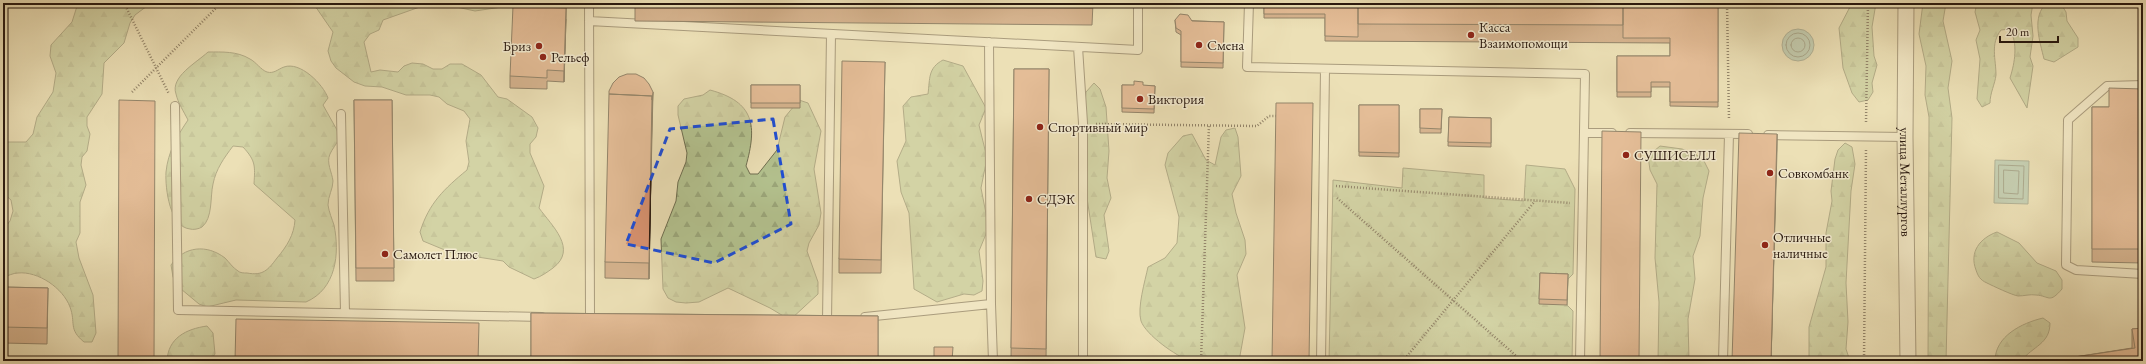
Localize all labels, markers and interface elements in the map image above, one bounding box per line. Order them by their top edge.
place label: Касса Взаимопомощи [1479,18,1568,52]
scale bar [2000,18,2058,44]
text: 20 m [2006,24,2030,40]
marker: Касса Взаимопомощи [1466,30,1476,40]
place label: Смена [1207,36,1244,54]
place label: Бриз [503,37,531,55]
marker: Смена [1194,40,1204,50]
marker: Бриз [534,41,544,51]
place label: Рельеф [551,48,589,66]
marker: Рельеф [538,52,548,62]
place label: Виктория [1148,90,1204,108]
marker: Виктория [1135,94,1145,104]
place label: Спортивный мир [1048,118,1148,136]
marker: Спортивный мир [1035,122,1045,132]
street label: улица Металлургов [1896,127,1915,237]
place label: СУШИСЕЛЛ [1634,146,1716,164]
marker: СУШИСЕЛЛ [1621,150,1631,160]
place label: Совкомбанк [1778,164,1849,182]
marker: Совкомбанк [1765,168,1775,178]
place label: СДЭК [1037,190,1076,208]
marker: СДЭК [1024,194,1034,204]
place label: Отличные наличные [1773,228,1831,262]
marker: Отличные наличные [1760,240,1770,250]
place label: Самолет Плюс [393,245,478,263]
marker: Самолет Плюс [380,249,390,259]

